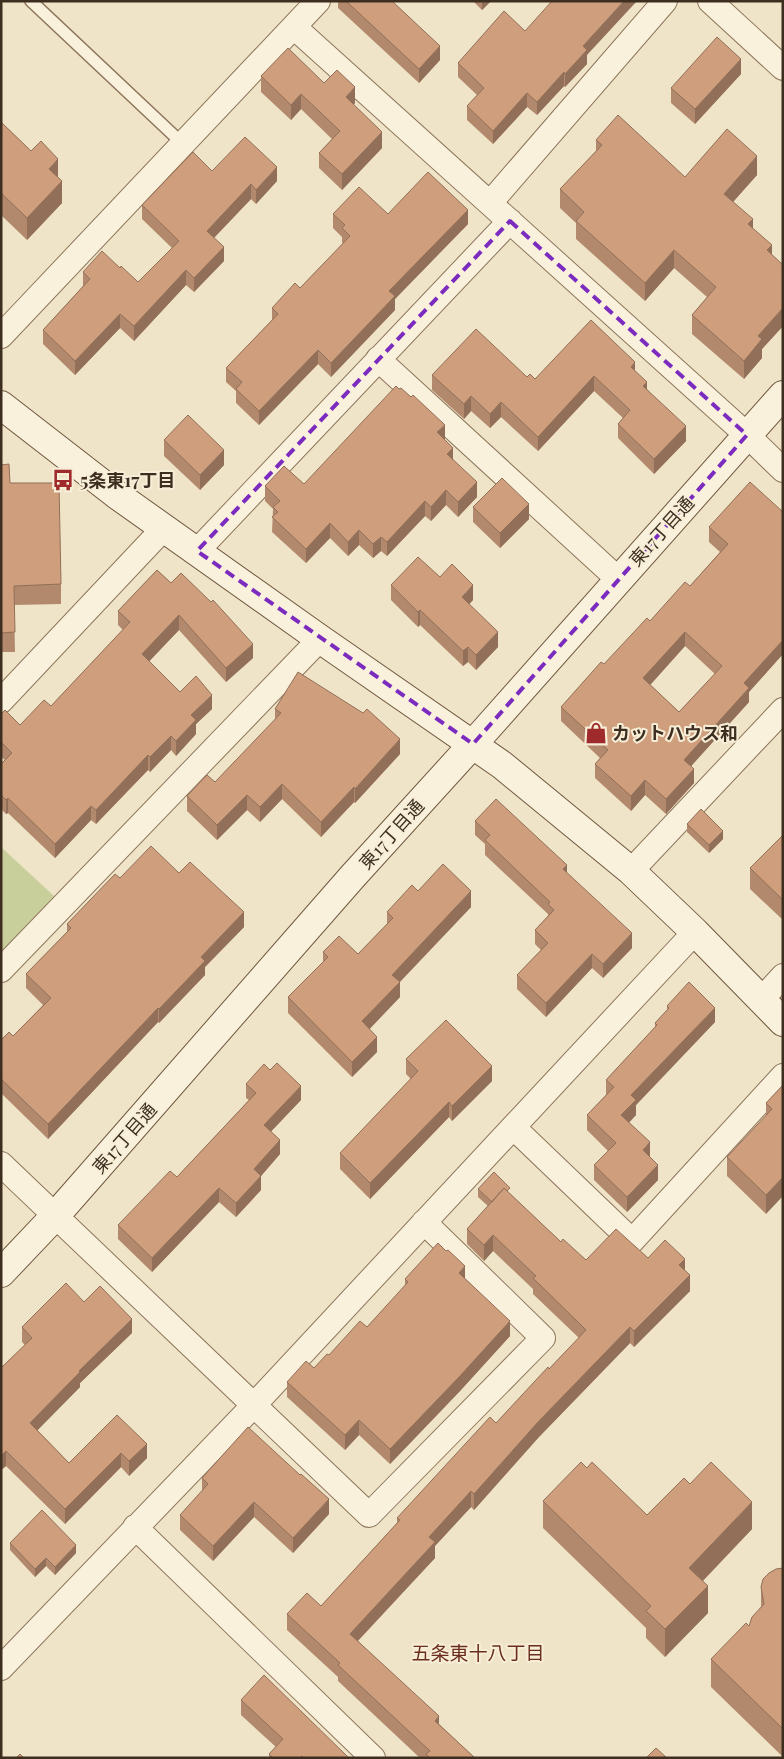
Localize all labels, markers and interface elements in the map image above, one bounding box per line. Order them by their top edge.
bus stop icon: 5条東17丁目 [50,467,76,493]
place label: 5条東17丁目 [80,468,175,492]
street label: 東17丁目通 [623,491,699,571]
shop icon: カットハウス和 [583,720,609,746]
place label: カットハウス和 [612,721,738,745]
street label: 東17丁目通 [353,794,429,874]
street label: 東17丁目通 [87,1098,161,1178]
district label: 五条東十八丁目 [411,1639,545,1665]

